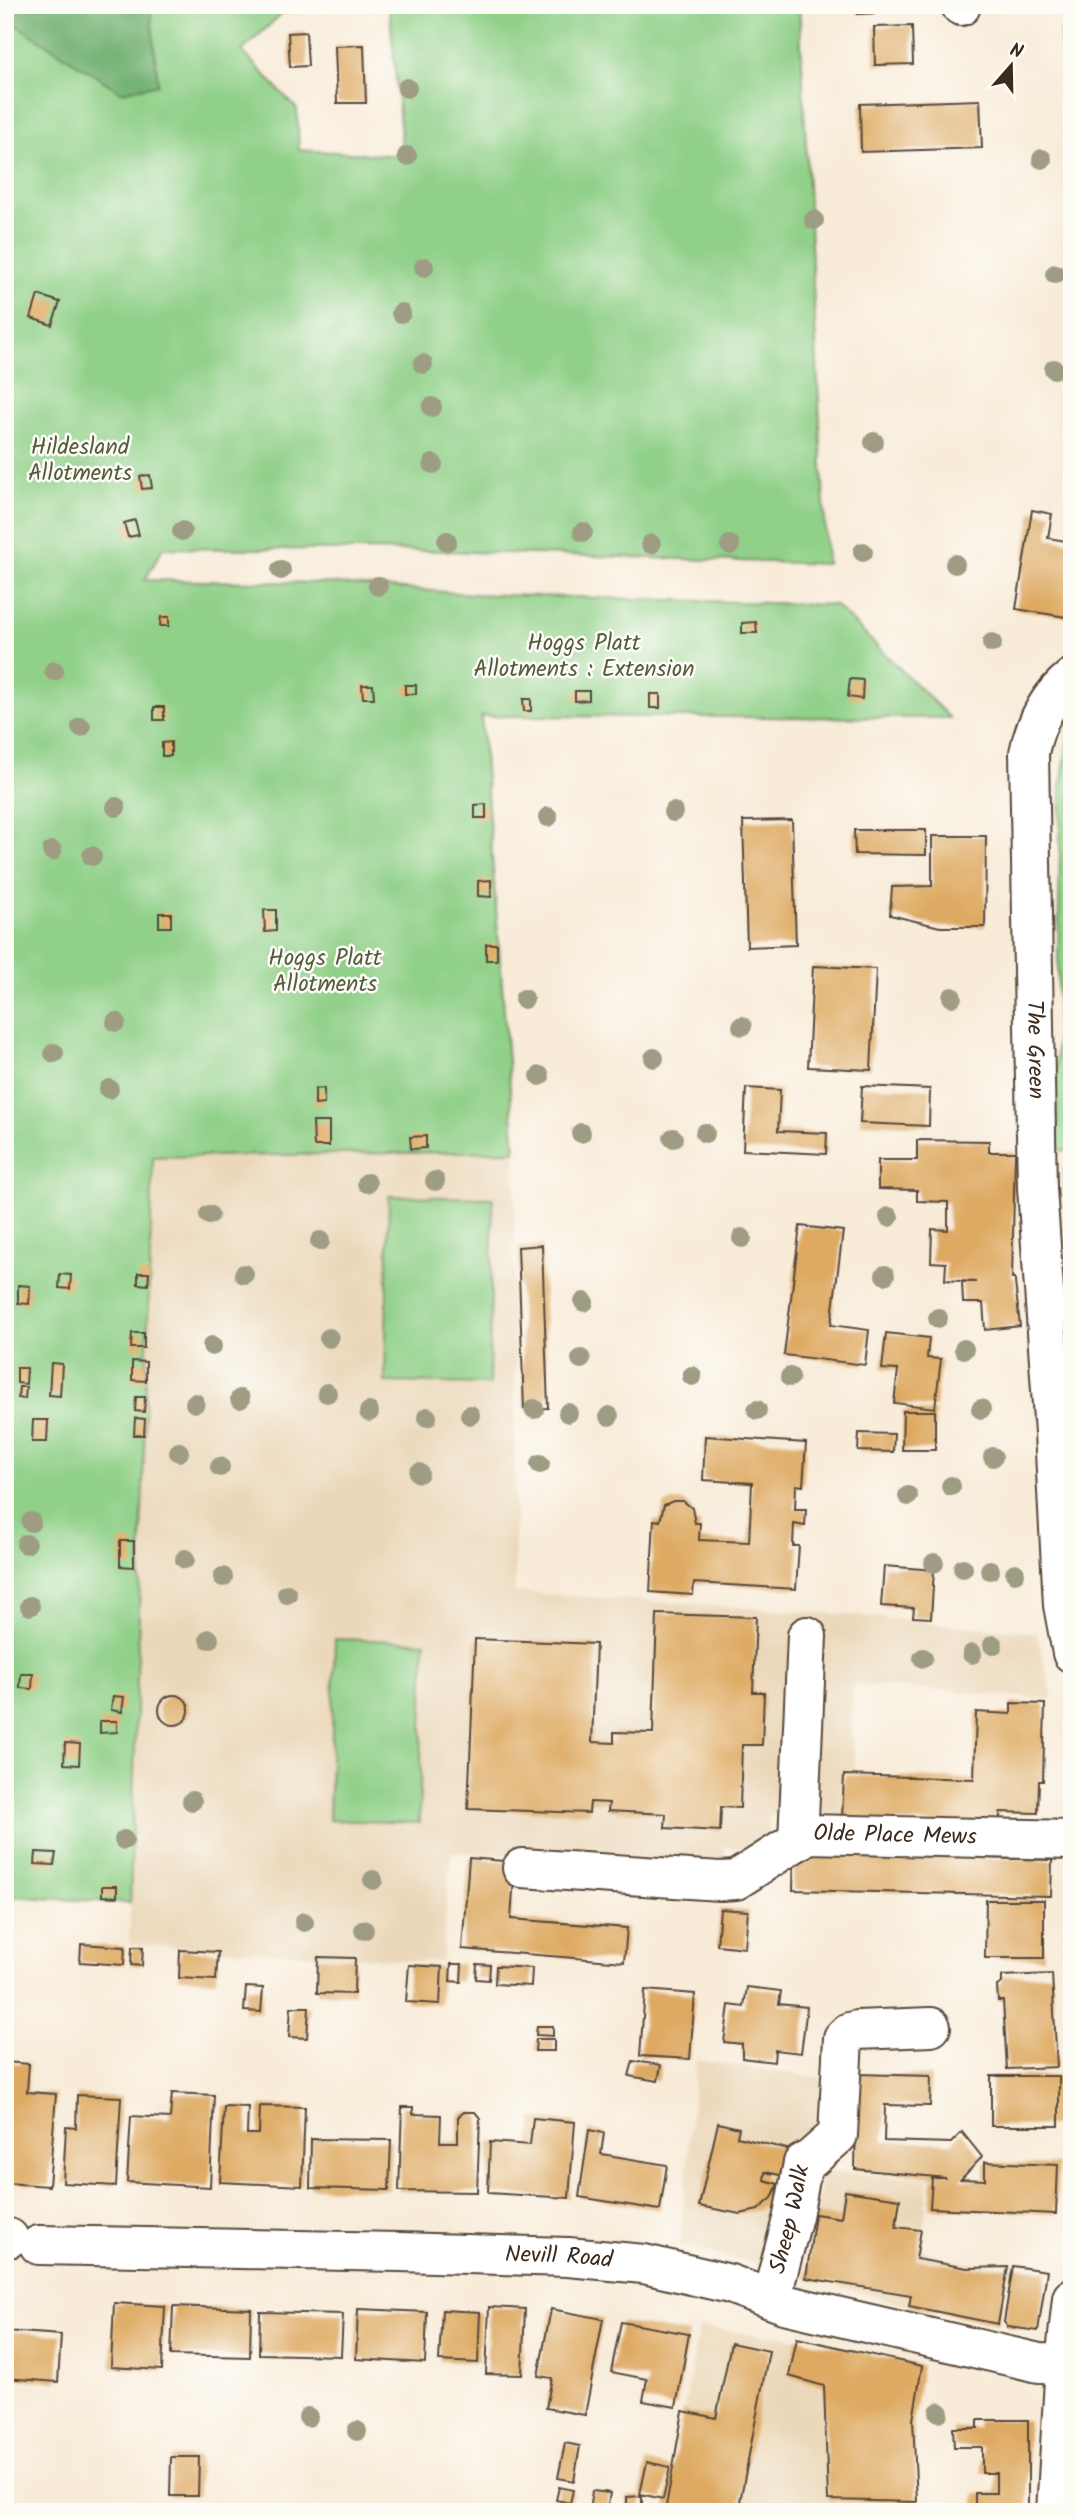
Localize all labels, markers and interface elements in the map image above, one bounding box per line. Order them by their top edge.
north arrow [976,32,1046,102]
text: N [1005,36,1027,68]
park label: Hildesland Allotments [28,430,132,492]
park label: Hoggs Platt Allotments : Extension [473,626,695,688]
park label: Hoggs Platt Allotments [268,941,383,1003]
street label: The Green [1016,1000,1053,1099]
street label: Olde Place Mews [813,1816,977,1856]
street label: Sheep Walk [760,2162,820,2278]
street label: Nevill Road [504,2237,615,2279]

